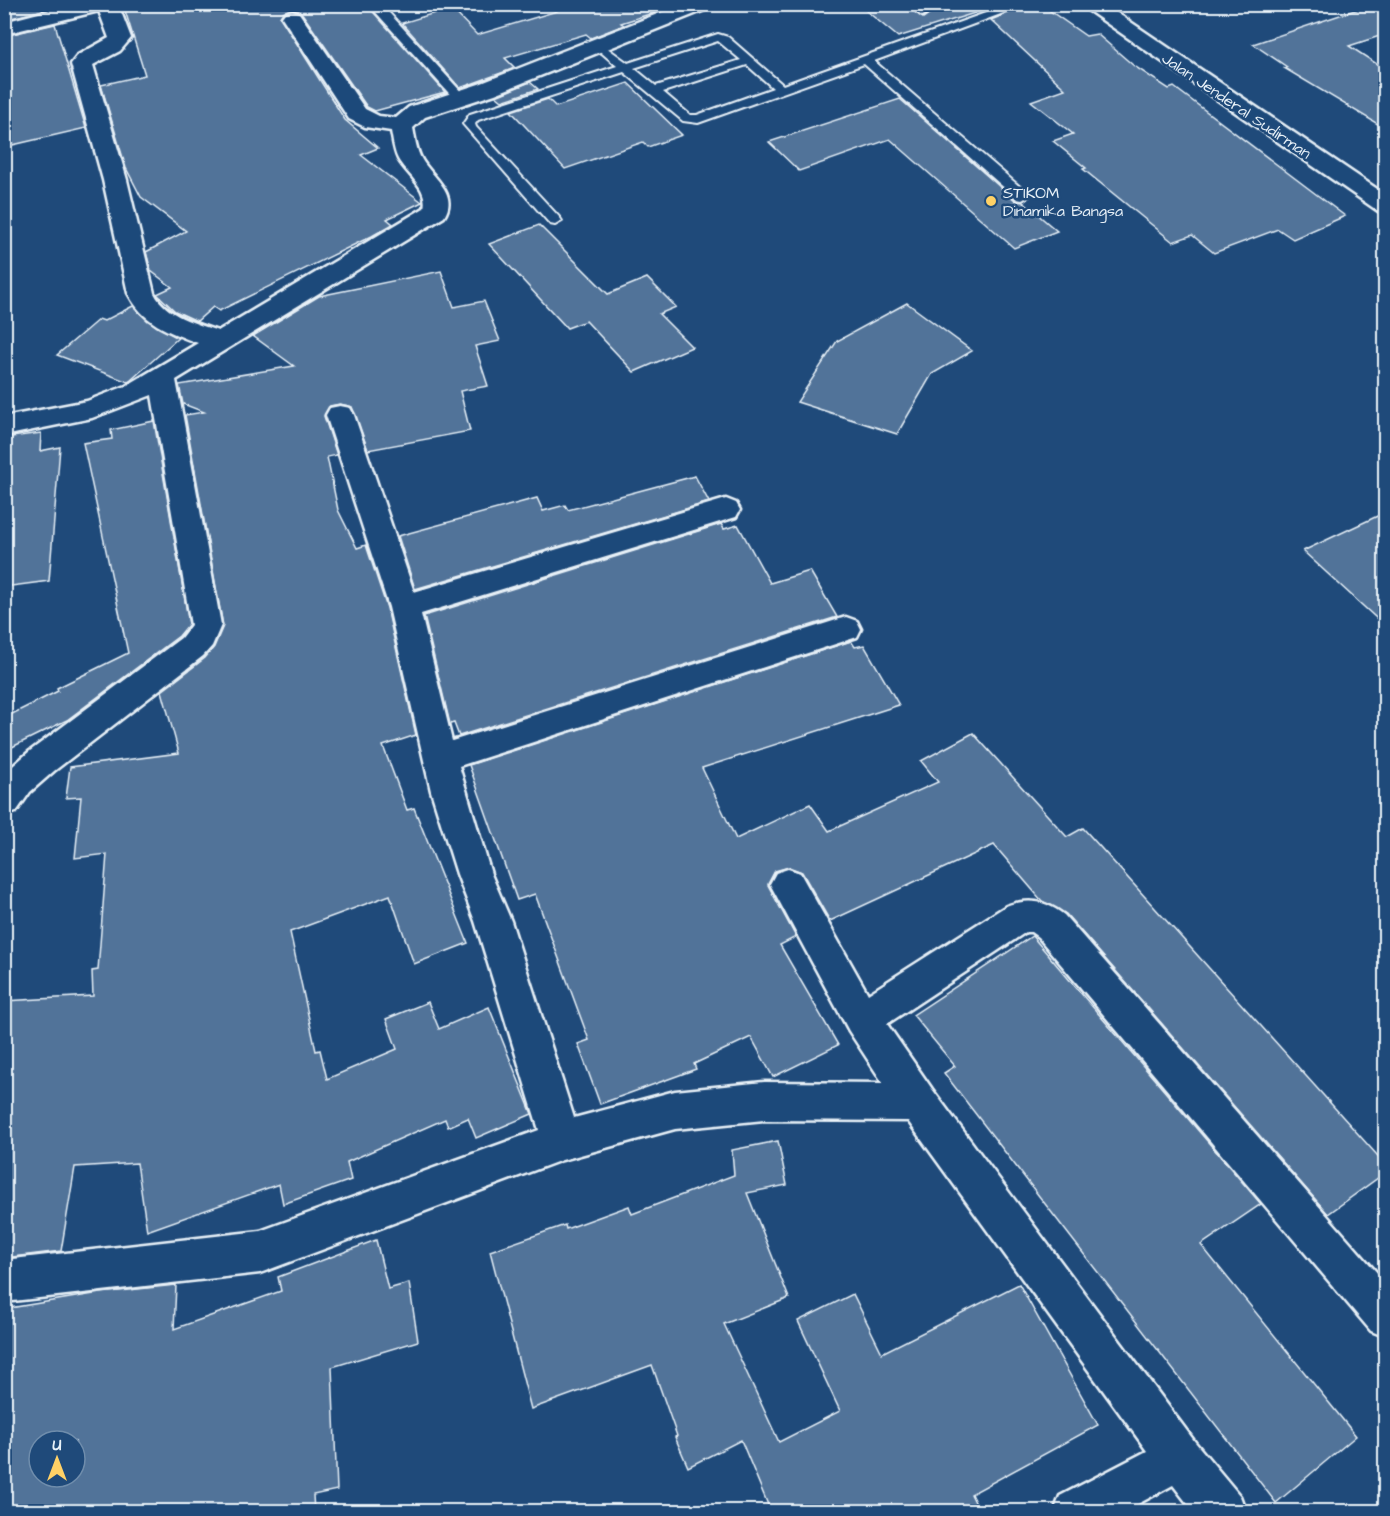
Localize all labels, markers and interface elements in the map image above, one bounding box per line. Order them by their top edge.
street label: Jalan Jenderal Sudirman [1157,48,1316,164]
place label: STIKOM Dinamika Bangsa [1003,182,1123,223]
marker: STIKOM Dinamika Bangsa [984,194,998,208]
north arrow [27,1429,87,1489]
text: U [53,1434,62,1456]

